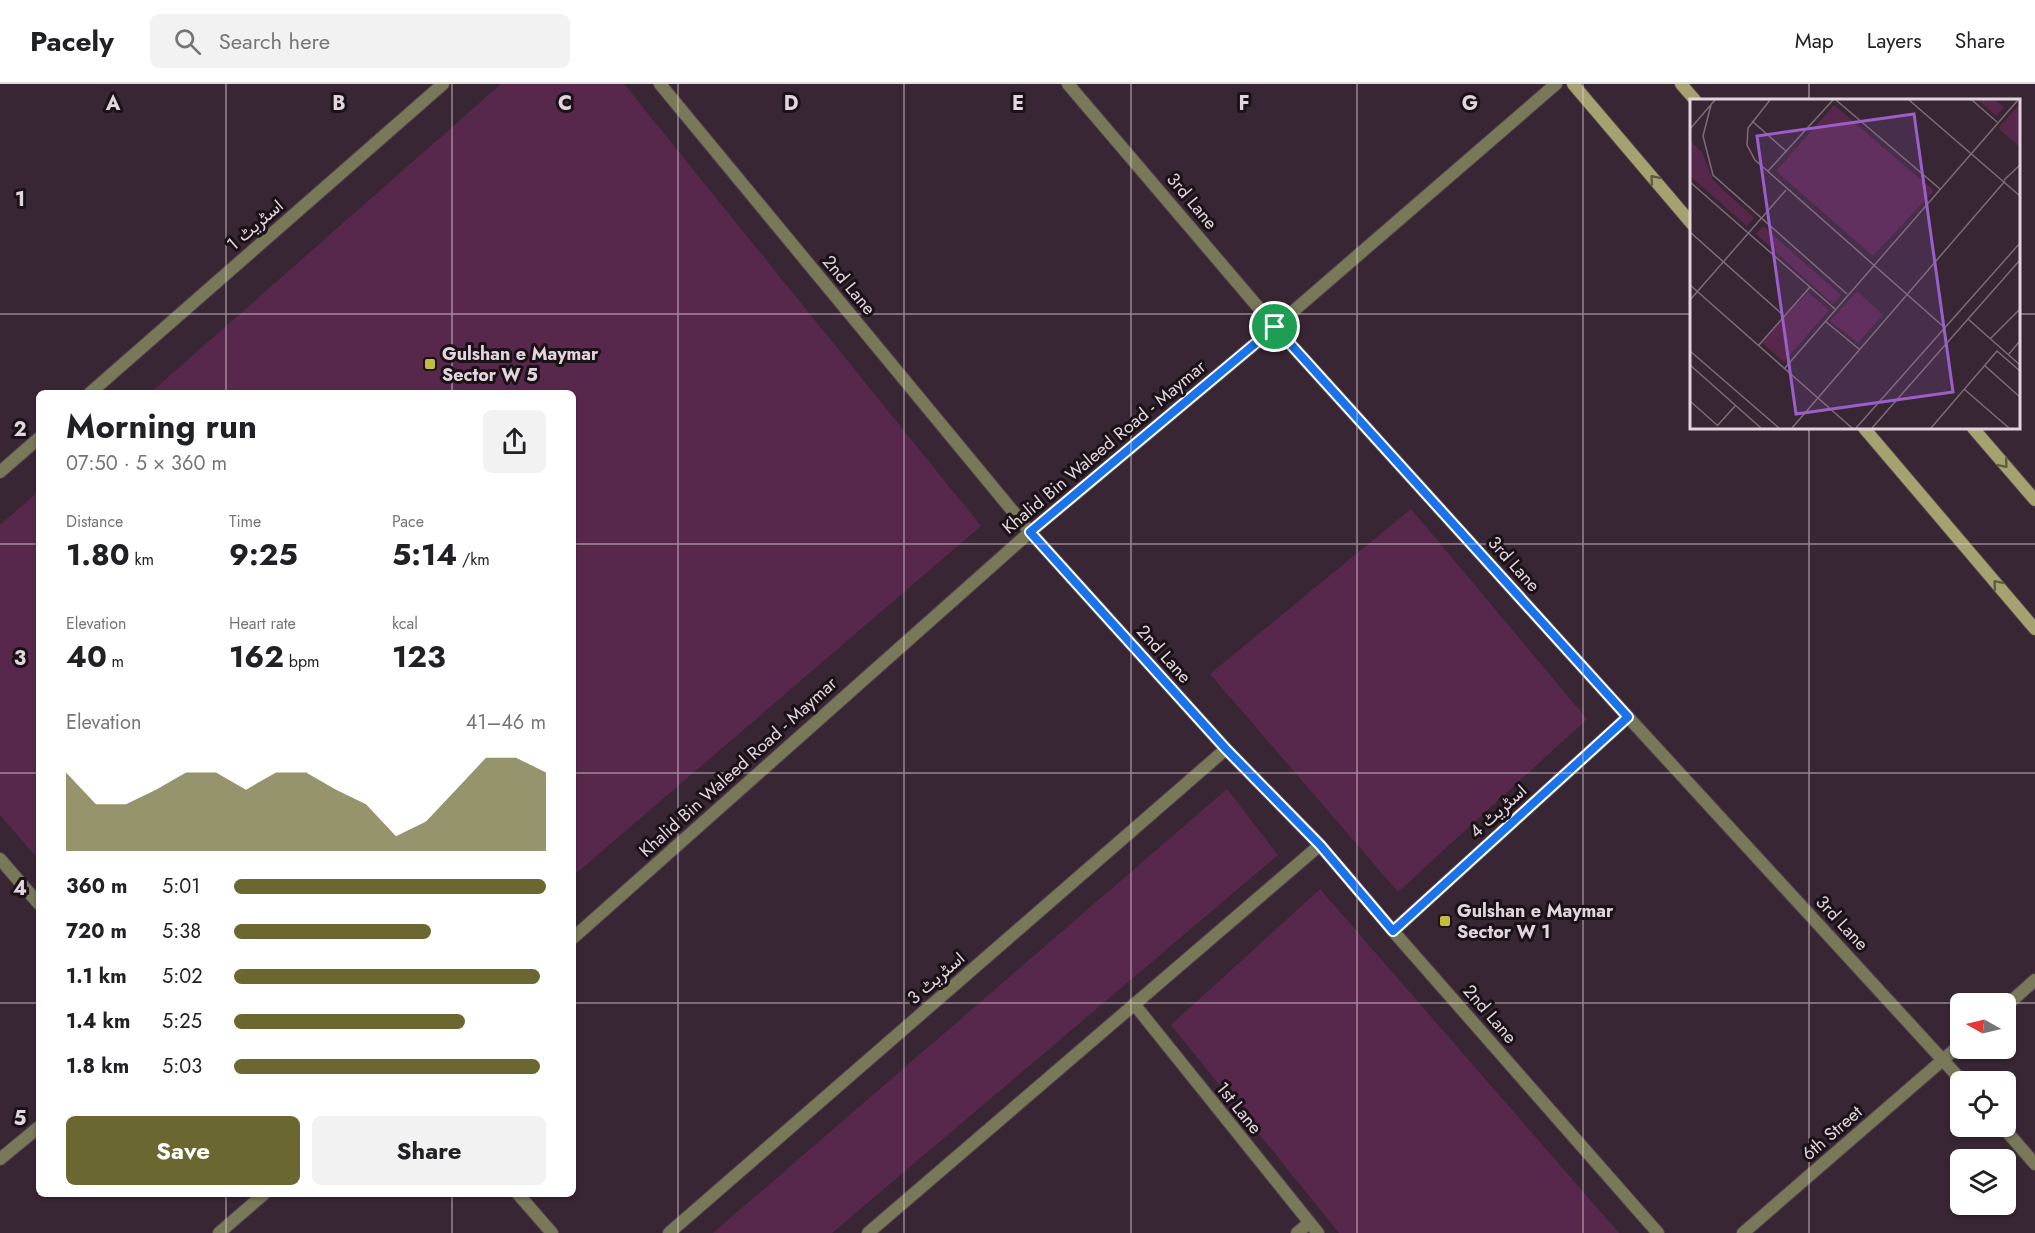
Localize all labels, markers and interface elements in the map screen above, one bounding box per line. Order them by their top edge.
search box [150,14,570,68]
text: Pacely [30,21,114,62]
icon: search [171,25,204,58]
text: Search here [219,25,330,57]
text: Map [1795,26,1834,56]
text: Layers [1867,26,1922,56]
text: Share [1955,26,2005,56]
text: A [105,89,121,118]
text: B [332,89,346,118]
text: C [558,89,572,118]
text: D [784,89,798,118]
text: E [1012,89,1024,118]
text: F [1238,89,1250,118]
text: G [1462,89,1478,118]
inset map [1690,99,2020,429]
street label: 3rd Lane [1160,167,1224,235]
one-way arrow [1650,175,1661,186]
text: 1 [15,185,25,214]
street label: اسٹریٹ 1 [221,193,289,257]
street label: 2nd Lane [816,250,882,320]
pin [1249,301,1300,352]
icon: arrive [1258,310,1291,343]
place label: Gulshan e Maymar Sector W 5 [442,341,599,388]
street label: Khalid Bin Waleed Road - Maymar [997,353,1212,540]
marker: Gulshan e Maymar Sector W 5 [423,357,437,371]
text: Morning run [66,403,257,450]
button: share [483,410,546,473]
text: 2 [13,415,27,444]
text: 07:50 · 5 × 360 m [66,449,227,478]
one-way arrow [1997,457,2008,468]
text: Distance [66,510,123,533]
text: Time [229,510,261,533]
text: Pace [392,510,424,533]
street label: 3rd Lane [1482,530,1546,598]
text: 1.80 [66,533,130,576]
text: 9:25 [229,533,298,576]
text: 5:14 [392,533,457,576]
text: km [130,548,154,571]
text: /km [457,548,490,571]
one-way arrow [1993,580,2004,591]
text: Elevation [66,612,126,635]
text: Heart rate [229,612,296,635]
text: kcal [392,612,418,635]
street label: 2nd Lane [1131,619,1197,689]
text: 40 [66,635,107,678]
text: 162 [229,635,284,678]
text: 123 [392,635,446,678]
text: 3 [14,644,26,673]
text: m [107,650,124,673]
text: bpm [284,650,320,673]
street label: Khalid Bin Waleed Road - Maymar [633,670,843,863]
text: Elevation [66,708,141,737]
text: 41–46 m [466,708,546,737]
street label: اسٹریٹ 4 [1463,778,1533,844]
text: 360 m [66,872,127,901]
text: 5:01 [162,872,200,901]
text: 4 [13,874,27,903]
street label: 3rd Lane [1810,890,1874,956]
place label: Gulshan e Maymar Sector W 1 [1457,898,1614,945]
marker: Gulshan e Maymar Sector W 1 [1438,914,1452,928]
text: 720 m [66,917,127,946]
text: 5:38 [162,917,201,946]
street label: اسٹریٹ 3 [901,946,971,1010]
text: 1.1 km [66,962,127,991]
text: 5:02 [162,962,203,991]
street label: 2nd Lane [1457,979,1523,1049]
north arrow [1950,993,2016,1059]
map controls [1950,993,2016,1215]
text: 1.4 km [66,1007,131,1036]
text: 5:25 [162,1007,202,1036]
text: 1.8 km [66,1052,129,1081]
text: 5:03 [162,1052,202,1081]
button: locate [1950,1071,2016,1137]
street label: 1st Lane [1210,1076,1268,1140]
street label: 6th Street [1796,1099,1868,1167]
text: 5 [14,1104,27,1133]
button: Save [66,1116,300,1185]
button: Share [312,1116,546,1185]
button: layers [1950,1149,2016,1215]

